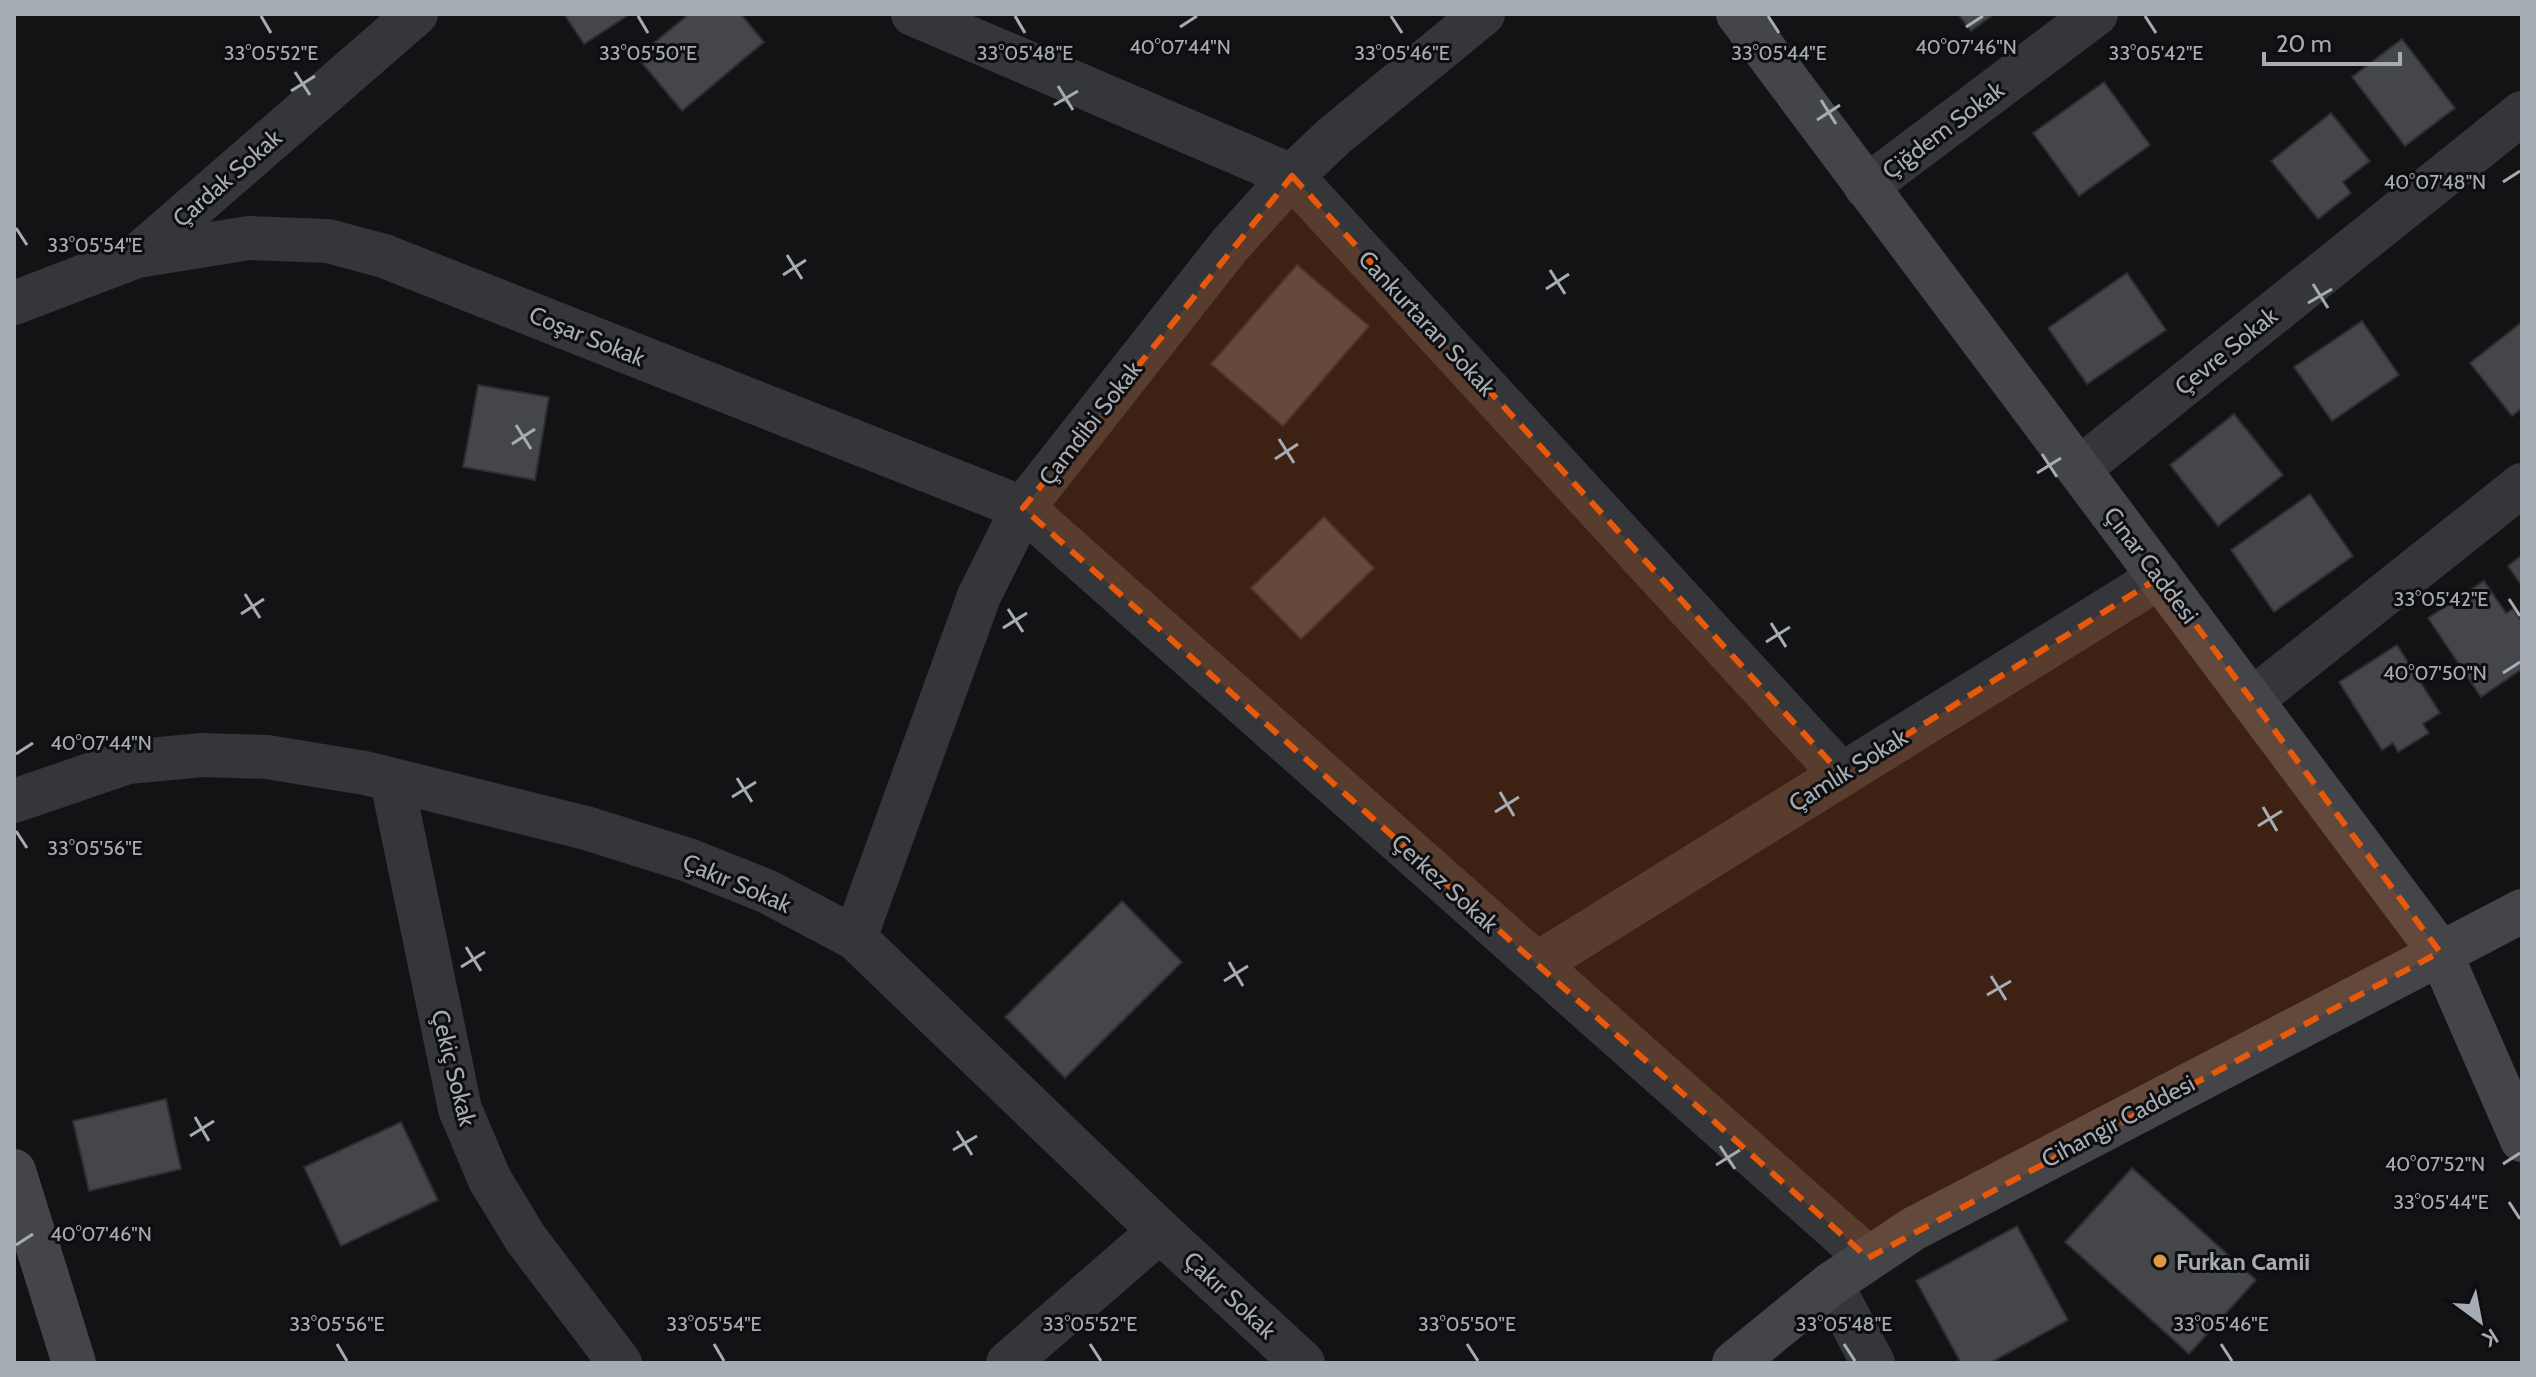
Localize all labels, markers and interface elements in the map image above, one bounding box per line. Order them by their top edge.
scale bar [2264,16,2400,66]
text: 20 m [2276,29,2332,58]
text: 40°07'44"N [1129,35,1231,59]
text: 40°07'46"N [1915,35,2017,59]
text: 33°05'52"E [224,41,318,65]
text: 33°05'50"E [599,41,697,65]
text: 33°05'48"E [977,41,1073,65]
text: 33°05'46"E [1354,41,1450,65]
text: 33°05'44"E [1731,41,1827,65]
text: 33°05'42"E [2109,41,2203,65]
street label: Çiğdem Sokak [1876,75,2010,185]
street label: Çardak Sokak [167,123,288,233]
text: 40°07'48"N [2384,170,2486,194]
text: 33°05'54"E [47,233,143,257]
street label: Cankurtaran Sokak [1352,244,1502,402]
street label: Coşar Sokak [525,300,649,372]
street label: Çevre Sokak [2169,301,2283,401]
street label: Çamdibi Sokak [1032,355,1148,491]
street label: Çınar Caddesi [2098,501,2204,629]
text: 33°05'42"E [2394,587,2488,611]
text: 40°07'50"N [2383,661,2487,685]
street label: Çamlık Sokak [1783,722,1913,818]
text: 40°07'44"N [50,731,152,755]
street label: Çerkez Sokak [1386,828,1505,939]
text: 33°05'56"E [47,836,143,860]
street label: Çakır Sokak [678,847,796,919]
street label: Çekiç Sokak [426,1007,483,1129]
street label: Cihangir Caddesi [2036,1068,2200,1174]
text: 40°07'52"N [2385,1152,2485,1176]
text: 33°05'44"E [2393,1190,2489,1214]
text: 40°07'46"N [50,1222,152,1246]
street label: Çakır Sokak [1178,1245,1282,1345]
place label: Furkan Camii [2176,1247,2310,1276]
marker: Furkan Camii [2151,1252,2169,1270]
north arrow [2440,1281,2520,1361]
text: 33°05'56"E [289,1312,385,1336]
text: 33°05'54"E [666,1312,762,1336]
text: 33°05'52"E [1043,1312,1137,1336]
text: 33°05'50"E [1418,1312,1516,1336]
text: 33°05'48"E [1796,1312,1892,1336]
text: 33°05'46"E [2173,1312,2269,1336]
text: K [2477,1322,2503,1353]

